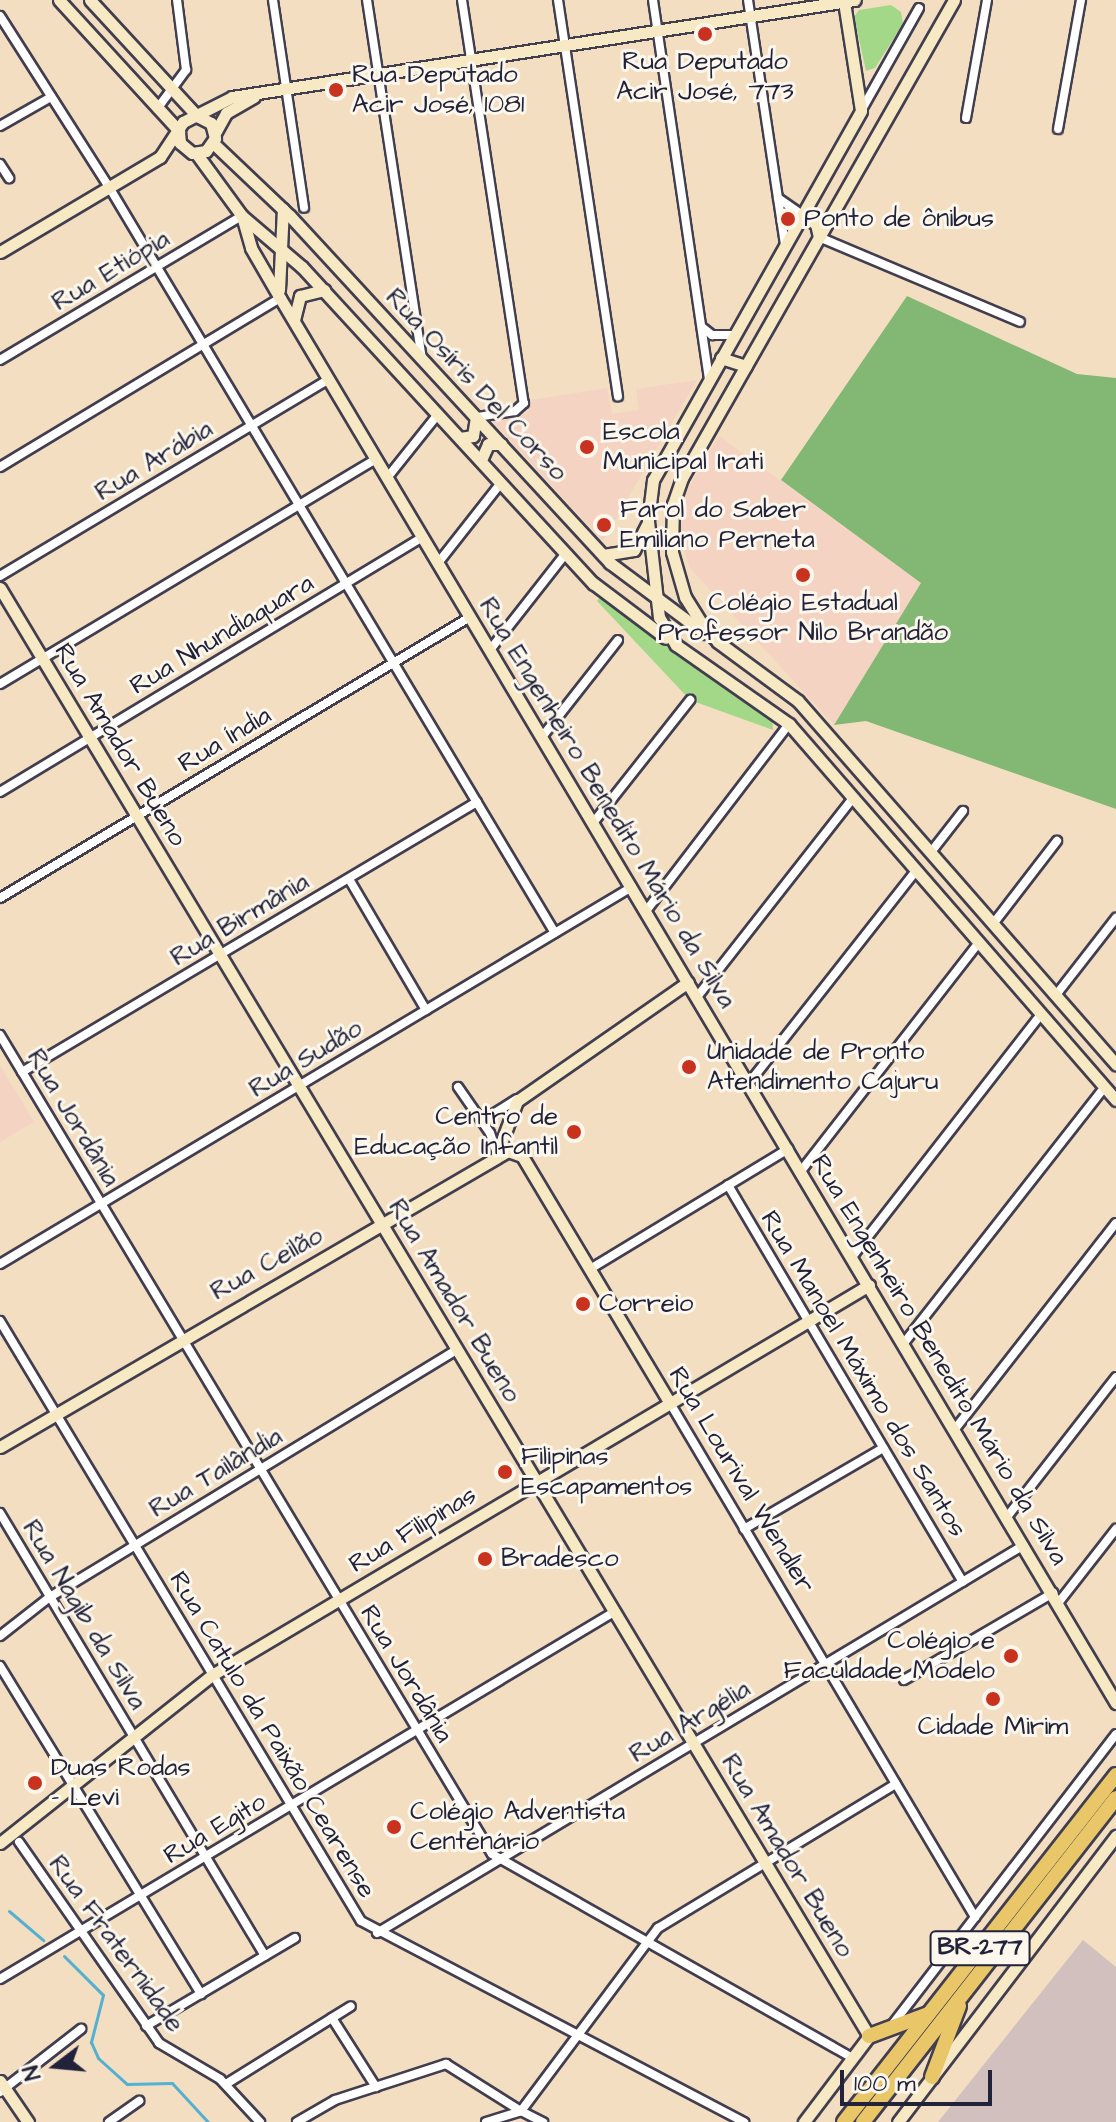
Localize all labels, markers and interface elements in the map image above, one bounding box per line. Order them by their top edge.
marker: Rua Deputado Acir José, 773 [696,25,714,43]
place label: Rua Deputado Acir José, 773 [616,46,794,108]
place label: Rua Deputado Acir José, 1081 [352,59,524,120]
marker: Rua Deputado Acir José, 1081 [327,81,345,99]
place label: Ponto de ônibus [804,203,994,235]
marker: Ponto de ônibus [779,210,797,228]
street label: Rua Etiópia [47,224,175,318]
street label: Rua Osíris Del Corso [379,282,573,488]
street label: Rua Arábia [90,414,218,508]
place label: Escola Municipal Irati [603,416,763,478]
marker: Escola Municipal Irati [578,438,596,456]
place label: Farol do Saber Emiliano Perneta [620,494,815,556]
marker: Farol do Saber Emiliano Perneta [595,516,613,534]
marker: Colégio Estadual Professor Nilo Brandão [794,566,812,584]
street label: Rua Nhundiaquara [125,568,319,702]
place label: Colégio Estadual Professor Nilo Brandão [658,587,948,648]
street label: Rua Engenheiro Benedito Mário da Silva [472,592,742,1014]
street label: Rua Amador Bueno [47,638,193,852]
street label: Rua Índia [173,700,277,780]
street label: Rua Birmânia [165,867,315,973]
street label: Rua Sudão [244,1013,368,1105]
place label: Unidade de Pronto Atendimento Cajuru [707,1036,938,1098]
street label: Rua Jordânia [20,1044,126,1192]
marker: Unidade de Pronto Atendimento Cajuru [678,1056,700,1078]
place label: Centro de Educação Infantil [355,1101,558,1162]
marker: Centro de Educação Infantil [565,1123,583,1141]
street label: Rua Engenheiro Benedito Mário da Silva [804,1149,1074,1571]
street label: Rua Amador Bueno [381,1194,527,1408]
street label: Rua Manoel Máximo dos Santos [753,1205,973,1543]
street label: Rua Ceilão [205,1220,329,1308]
place label: Correio [599,1288,693,1320]
marker: Correio [574,1295,592,1313]
street label: Rua Lourival Wendler [661,1361,821,1599]
street label: Rua Tailândia [144,1421,288,1525]
place label: Filipinas Escapamentos [521,1441,692,1502]
marker: Filipinas Escapamentos [496,1463,514,1481]
street label: Rua Filipinas [344,1480,482,1580]
street label: Rua Nagib da Silva [15,1515,153,1715]
place label: Bradesco [501,1543,619,1575]
marker: Bradesco [476,1550,494,1568]
street label: Rua Catulo da Paixão Cearense [162,1566,382,1904]
street label: Rua Jordânia [353,1600,459,1748]
place label: Colégio e Faculdade Modelo [783,1625,995,1686]
marker: Colégio e Faculdade Modelo [1002,1647,1020,1665]
street label: Rua Argélia [624,1674,756,1770]
marker: Cidade Mirim [984,1690,1002,1708]
place label: Cidade Mirim [918,1711,1068,1743]
street label: Rua Amador Bueno [714,1749,860,1963]
place label: Duas Rodas - Levi [51,1752,191,1814]
marker: Duas Rodas - Levi [26,1774,44,1792]
street label: Rua Egito [158,1786,272,1872]
place label: Colégio Adventista Centenário [410,1796,625,1858]
marker: Colégio Adventista Centenário [385,1818,403,1836]
street label: Rua Fraternidade [41,1850,191,2038]
road number: BR-277 [928,1928,1032,1968]
north arrow [16,2026,96,2106]
scale bar [844,2054,996,2104]
text: N [16,2062,49,2084]
text: 100 m [854,2067,916,2101]

